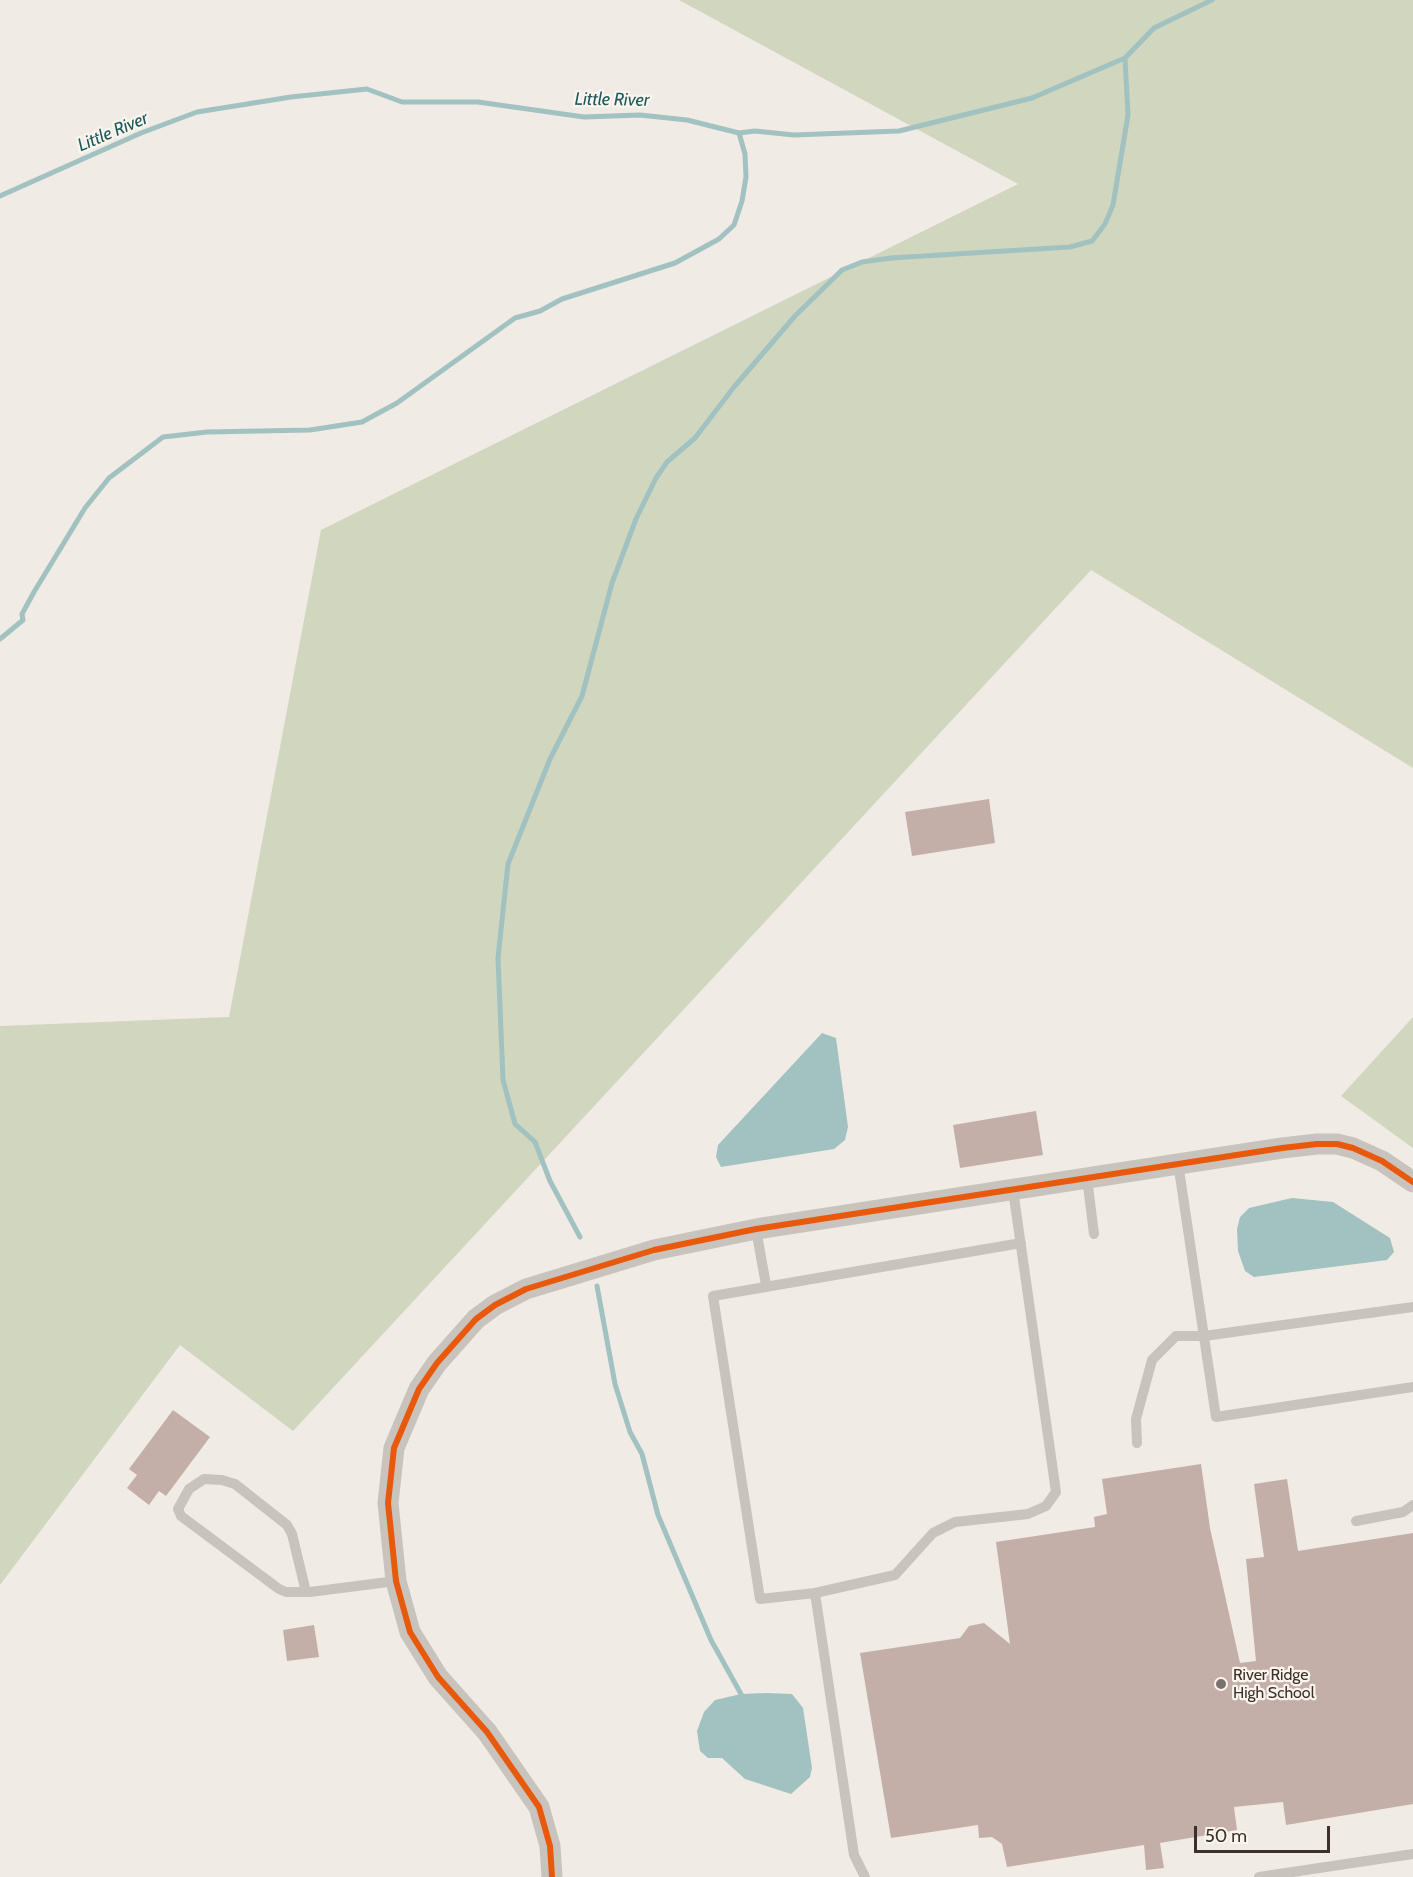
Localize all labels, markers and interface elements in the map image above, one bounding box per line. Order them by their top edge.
water label: Little River [574,89,650,111]
water label: Little River [74,107,152,157]
place label: River Ridge High School [1233,1665,1314,1703]
marker: River Ridge High School [1214,1677,1228,1691]
scale bar [1197,1814,1334,1852]
text: 50 m [1205,1825,1247,1847]

